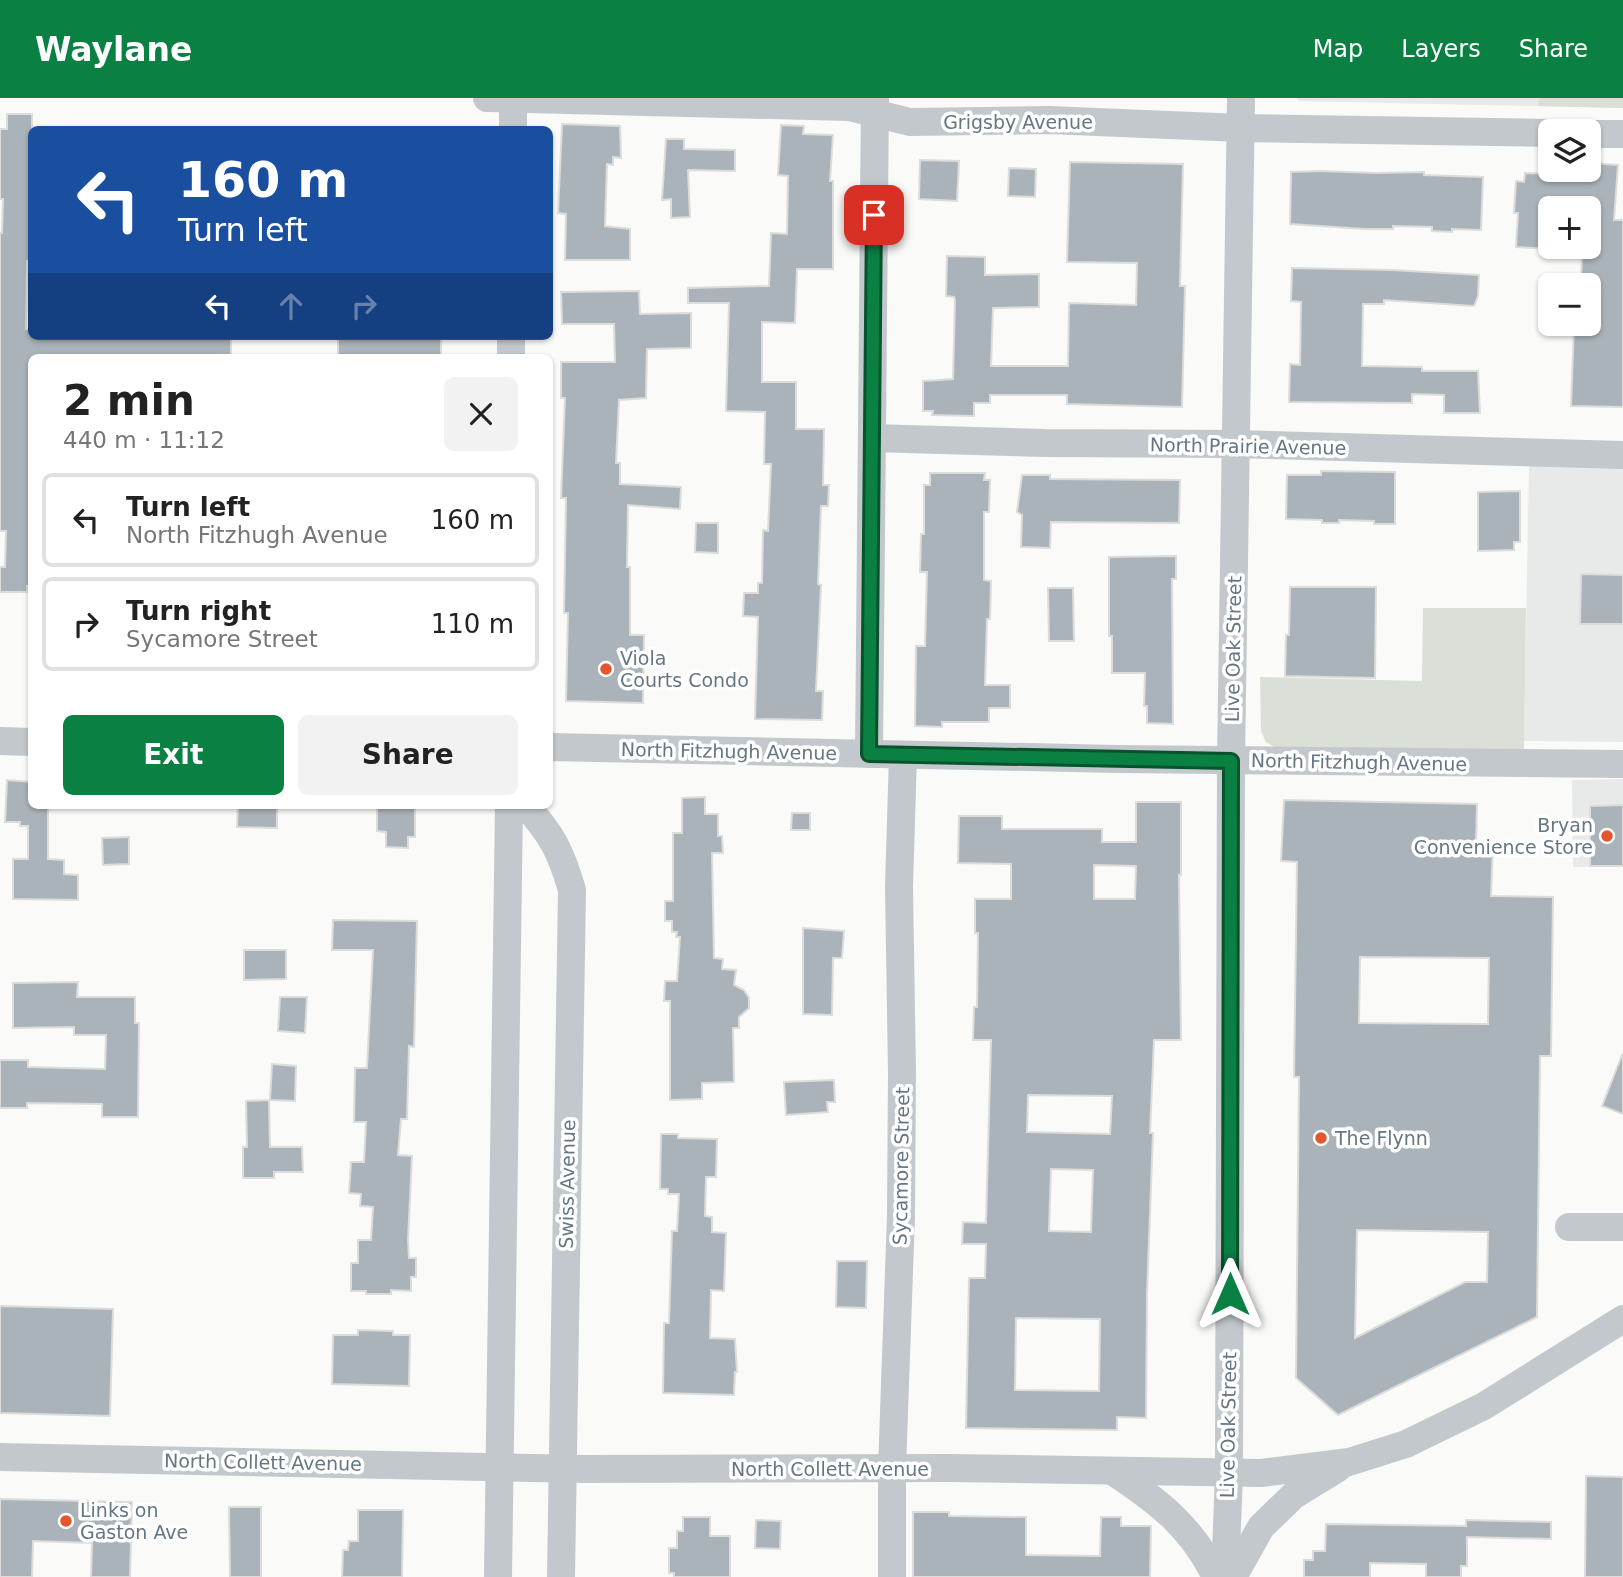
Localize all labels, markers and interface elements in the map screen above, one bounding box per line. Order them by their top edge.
text: Waylane [35,30,192,69]
text: Map [1313,35,1363,63]
text: Layers [1401,35,1481,63]
text: Share [1519,35,1588,63]
street label: Grigsby Avenue [943,111,1093,133]
map controls [1538,119,1601,336]
button: layers [1538,119,1601,182]
text: 160 m [178,152,348,209]
icon: left [63,154,154,245]
pin [844,185,904,245]
icon: arrive [855,196,893,234]
button: + [1538,196,1601,259]
text: Turn left [178,211,308,249]
button: − [1538,273,1601,336]
icon: left [199,287,237,325]
icon: ahead [272,287,310,325]
icon: right [345,287,383,325]
text: 2 min [63,376,195,425]
button: close [444,377,518,451]
text: 440 m · 11:12 [63,427,225,453]
street label: North Prairie Avenue [1150,433,1346,459]
text: Turn left [126,492,250,522]
icon: left [67,501,105,539]
text: 160 m [431,505,514,535]
text: North Fitzhugh Avenue [126,522,388,548]
street label: Live Oak Street [1221,576,1245,722]
text: Turn right [126,596,271,626]
icon: right [67,605,105,643]
text: 110 m [431,609,514,639]
text: Sycamore Street [126,626,318,652]
place label: Viola Courts Condo [620,647,749,691]
marker: Viola Courts Condo [598,661,614,677]
button: Exit [63,715,284,795]
button: Share [298,715,518,795]
street label: North Fitzhugh Avenue [621,738,837,764]
street label: North Fitzhugh Avenue [1251,749,1467,775]
place label: Bryan Convenience Store [1414,814,1593,858]
marker: Bryan Convenience Store [1599,828,1615,844]
street label: Sycamore Street [889,1087,913,1245]
street label: Swiss Avenue [555,1119,579,1249]
place label: The Flynn [1334,1127,1428,1149]
marker: The Flynn [1313,1130,1329,1146]
position arrow [1193,1257,1267,1331]
street label: Live Oak Street [1216,1352,1240,1498]
street label: North Collett Avenue [164,1449,362,1475]
street label: North Collett Avenue [731,1458,929,1480]
place label: Links on Gaston Ave [80,1499,188,1543]
marker: Links on Gaston Ave [58,1513,74,1529]

